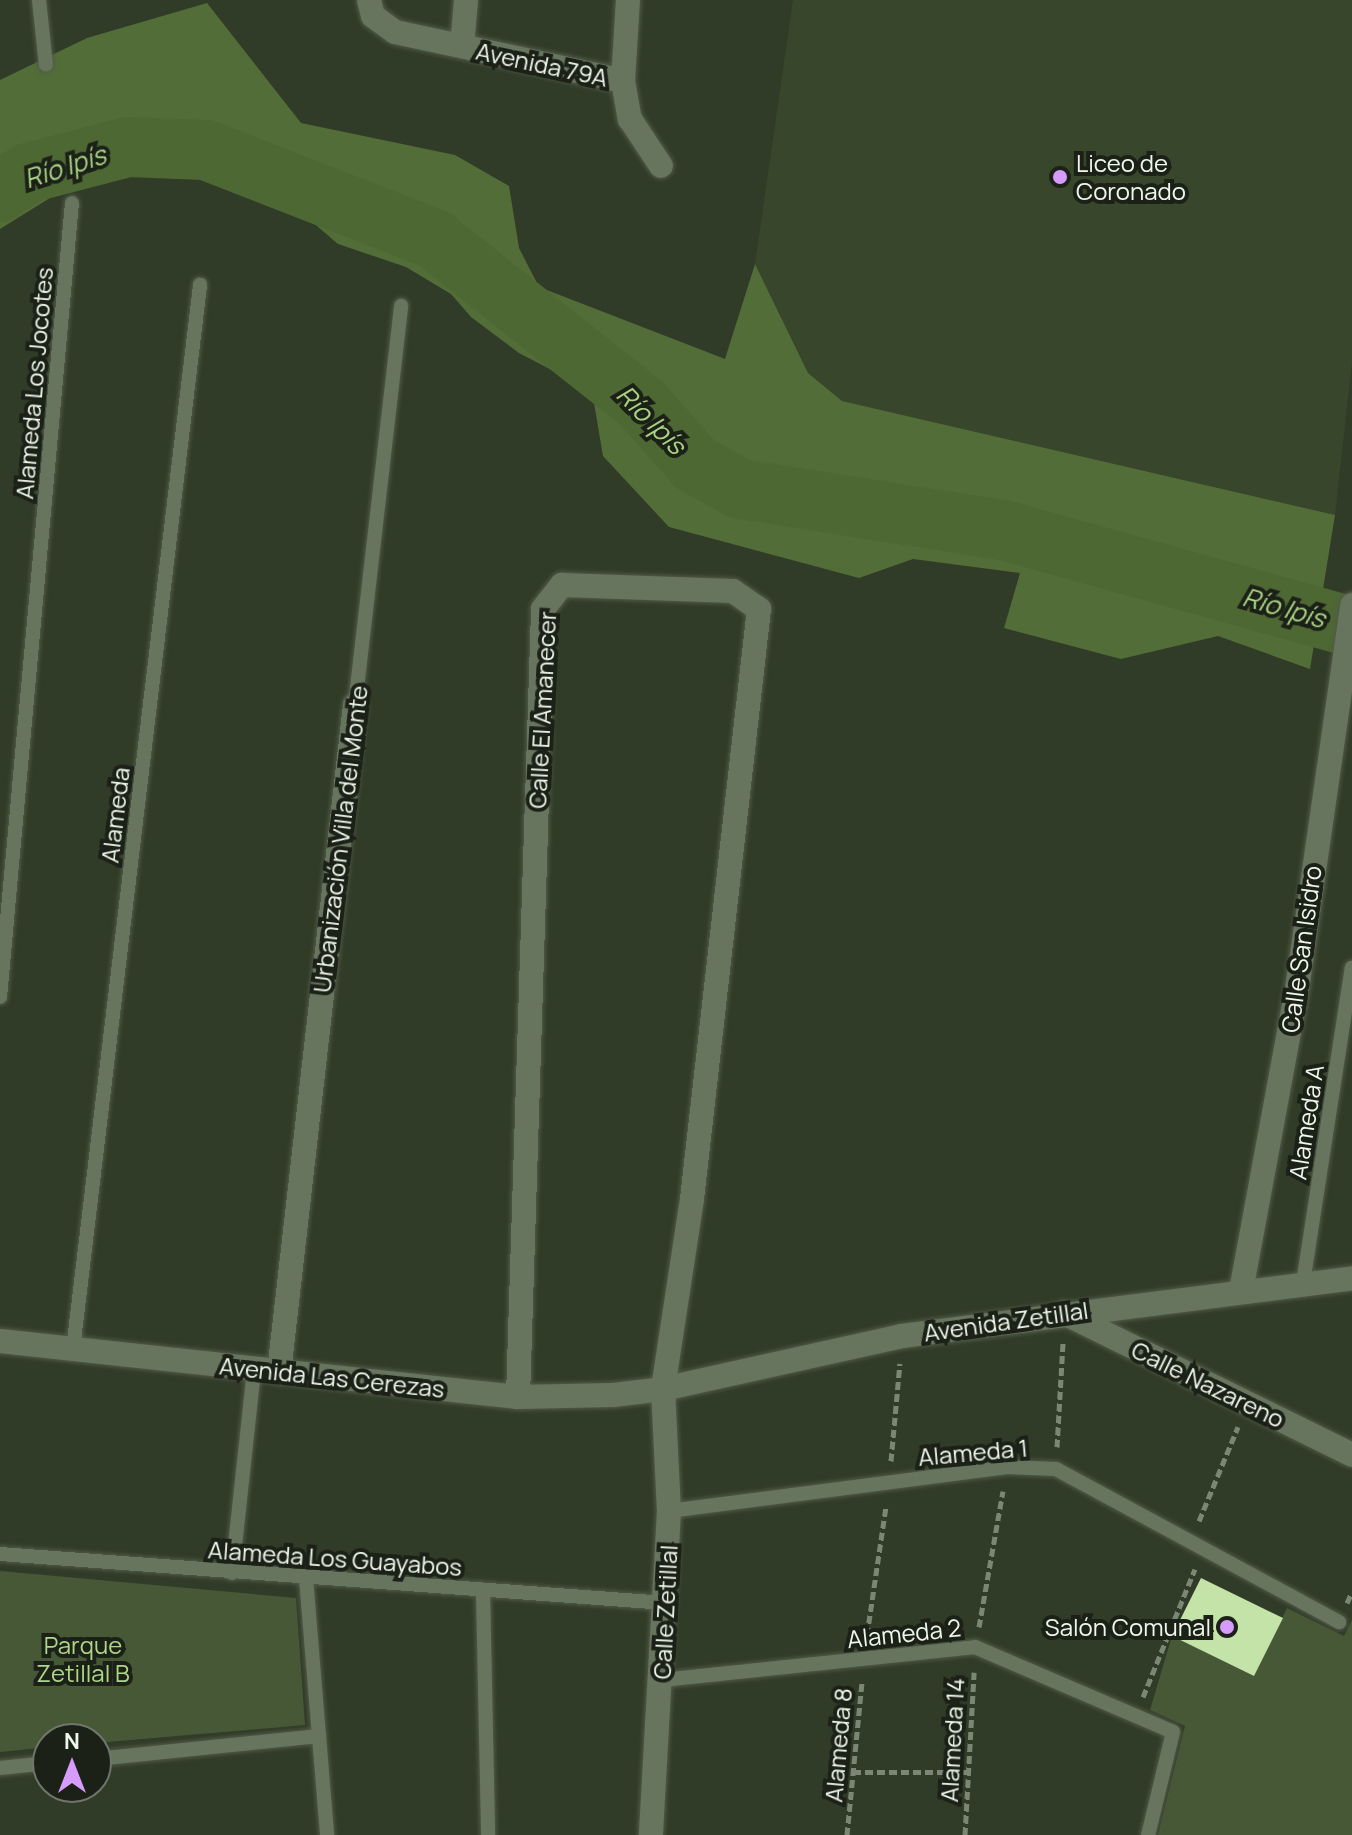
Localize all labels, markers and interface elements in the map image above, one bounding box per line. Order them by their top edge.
street label: Avenida 79A [473,36,611,92]
water label: Río Ipís [20,139,110,195]
place label: Liceo de Coronado [1076,149,1186,205]
marker: Liceo de Coronado [1051,168,1069,186]
street label: Alameda Los Jocotes [10,266,58,500]
water label: Río Ipís [610,379,692,461]
water label: Río Ipís [1239,581,1329,635]
street label: Calle El Amanecer [522,611,562,809]
street label: Urbanización Villa del Monte [307,684,373,994]
street label: Alameda [95,766,135,864]
street label: Calle San Isidro [1275,864,1327,1034]
street label: Alameda A [1283,1062,1329,1182]
street label: Avenida Zetillal [922,1295,1090,1347]
street label: Calle Nazareno [1127,1335,1289,1433]
street label: Avenida Las Cerezas [218,1351,446,1403]
street label: Alameda 1 [917,1433,1029,1471]
street label: Alameda Los Guayabos [207,1535,463,1581]
street label: Calle Zetillal [647,1544,683,1680]
street label: Alameda 2 [846,1613,962,1653]
place label: Salón Comunal [1045,1613,1211,1641]
marker: Salón Comunal [1218,1618,1236,1636]
park label: Parque Zetillal B [36,1631,130,1687]
street label: Alameda 14 [934,1677,970,1803]
street label: Alameda 8 [819,1687,857,1803]
north arrow [32,1723,112,1803]
text: N [64,1726,80,1756]

